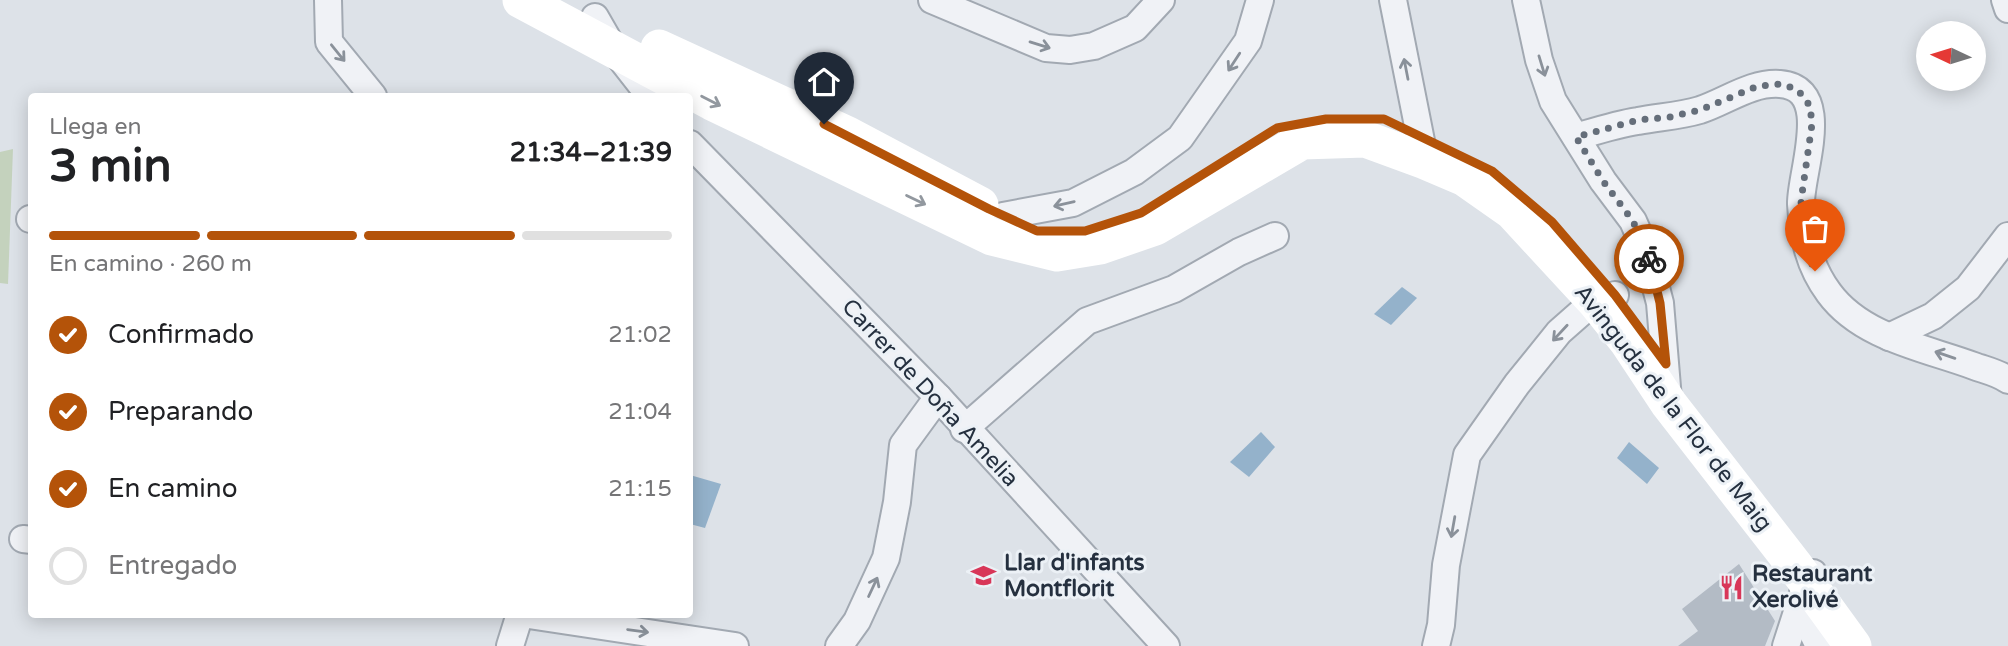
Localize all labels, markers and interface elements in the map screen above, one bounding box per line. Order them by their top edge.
north arrow [1916,21,1986,91]
map controls [1916,21,1986,91]
one-way arrow [1028,40,1050,52]
one-way arrow [330,43,345,61]
pin [794,52,854,124]
one-way arrow [1226,52,1240,72]
one-way arrow [1536,55,1549,77]
one-way arrow [1399,58,1412,81]
icon: home [805,63,843,101]
one-way arrow [700,95,721,109]
text: Llega en [49,113,141,141]
text: 21:34–21:39 [510,137,672,168]
text: 3 min [49,139,172,194]
one-way arrow [905,194,926,208]
one-way arrow [1053,198,1076,211]
pin [1785,199,1845,271]
icon: bag [1796,210,1834,248]
courier [1614,224,1684,294]
icon: bike [1630,240,1668,278]
text: En camino · 260 m [49,250,252,278]
street label: Avinguda de la Flor de Maig [1568,279,1778,537]
street label: Carrer de Doña Amelia [836,293,1024,493]
icon: check [49,316,87,354]
text: Confirmado [108,319,254,350]
text: 21:02 [608,321,672,349]
one-way arrow [1552,324,1568,342]
one-way arrow [1934,348,1956,360]
icon: check [49,393,87,431]
text: Preparando [108,396,253,427]
text: 21:04 [608,398,672,426]
icon: check [49,470,87,508]
text: En camino [108,473,237,504]
text: 21:15 [608,475,672,503]
one-way arrow [1446,515,1459,538]
place label: Llar d'infants Montflorit [1004,549,1145,603]
text: Entregado [108,550,237,581]
place label: Restaurant Xerolivé [1752,560,1872,614]
school or university icon: Llar d'infants Montflorit [970,562,998,590]
restaurant icon: Restaurant Xerolivé [1718,573,1746,601]
one-way arrow [867,577,880,598]
one-way arrow [626,625,649,638]

